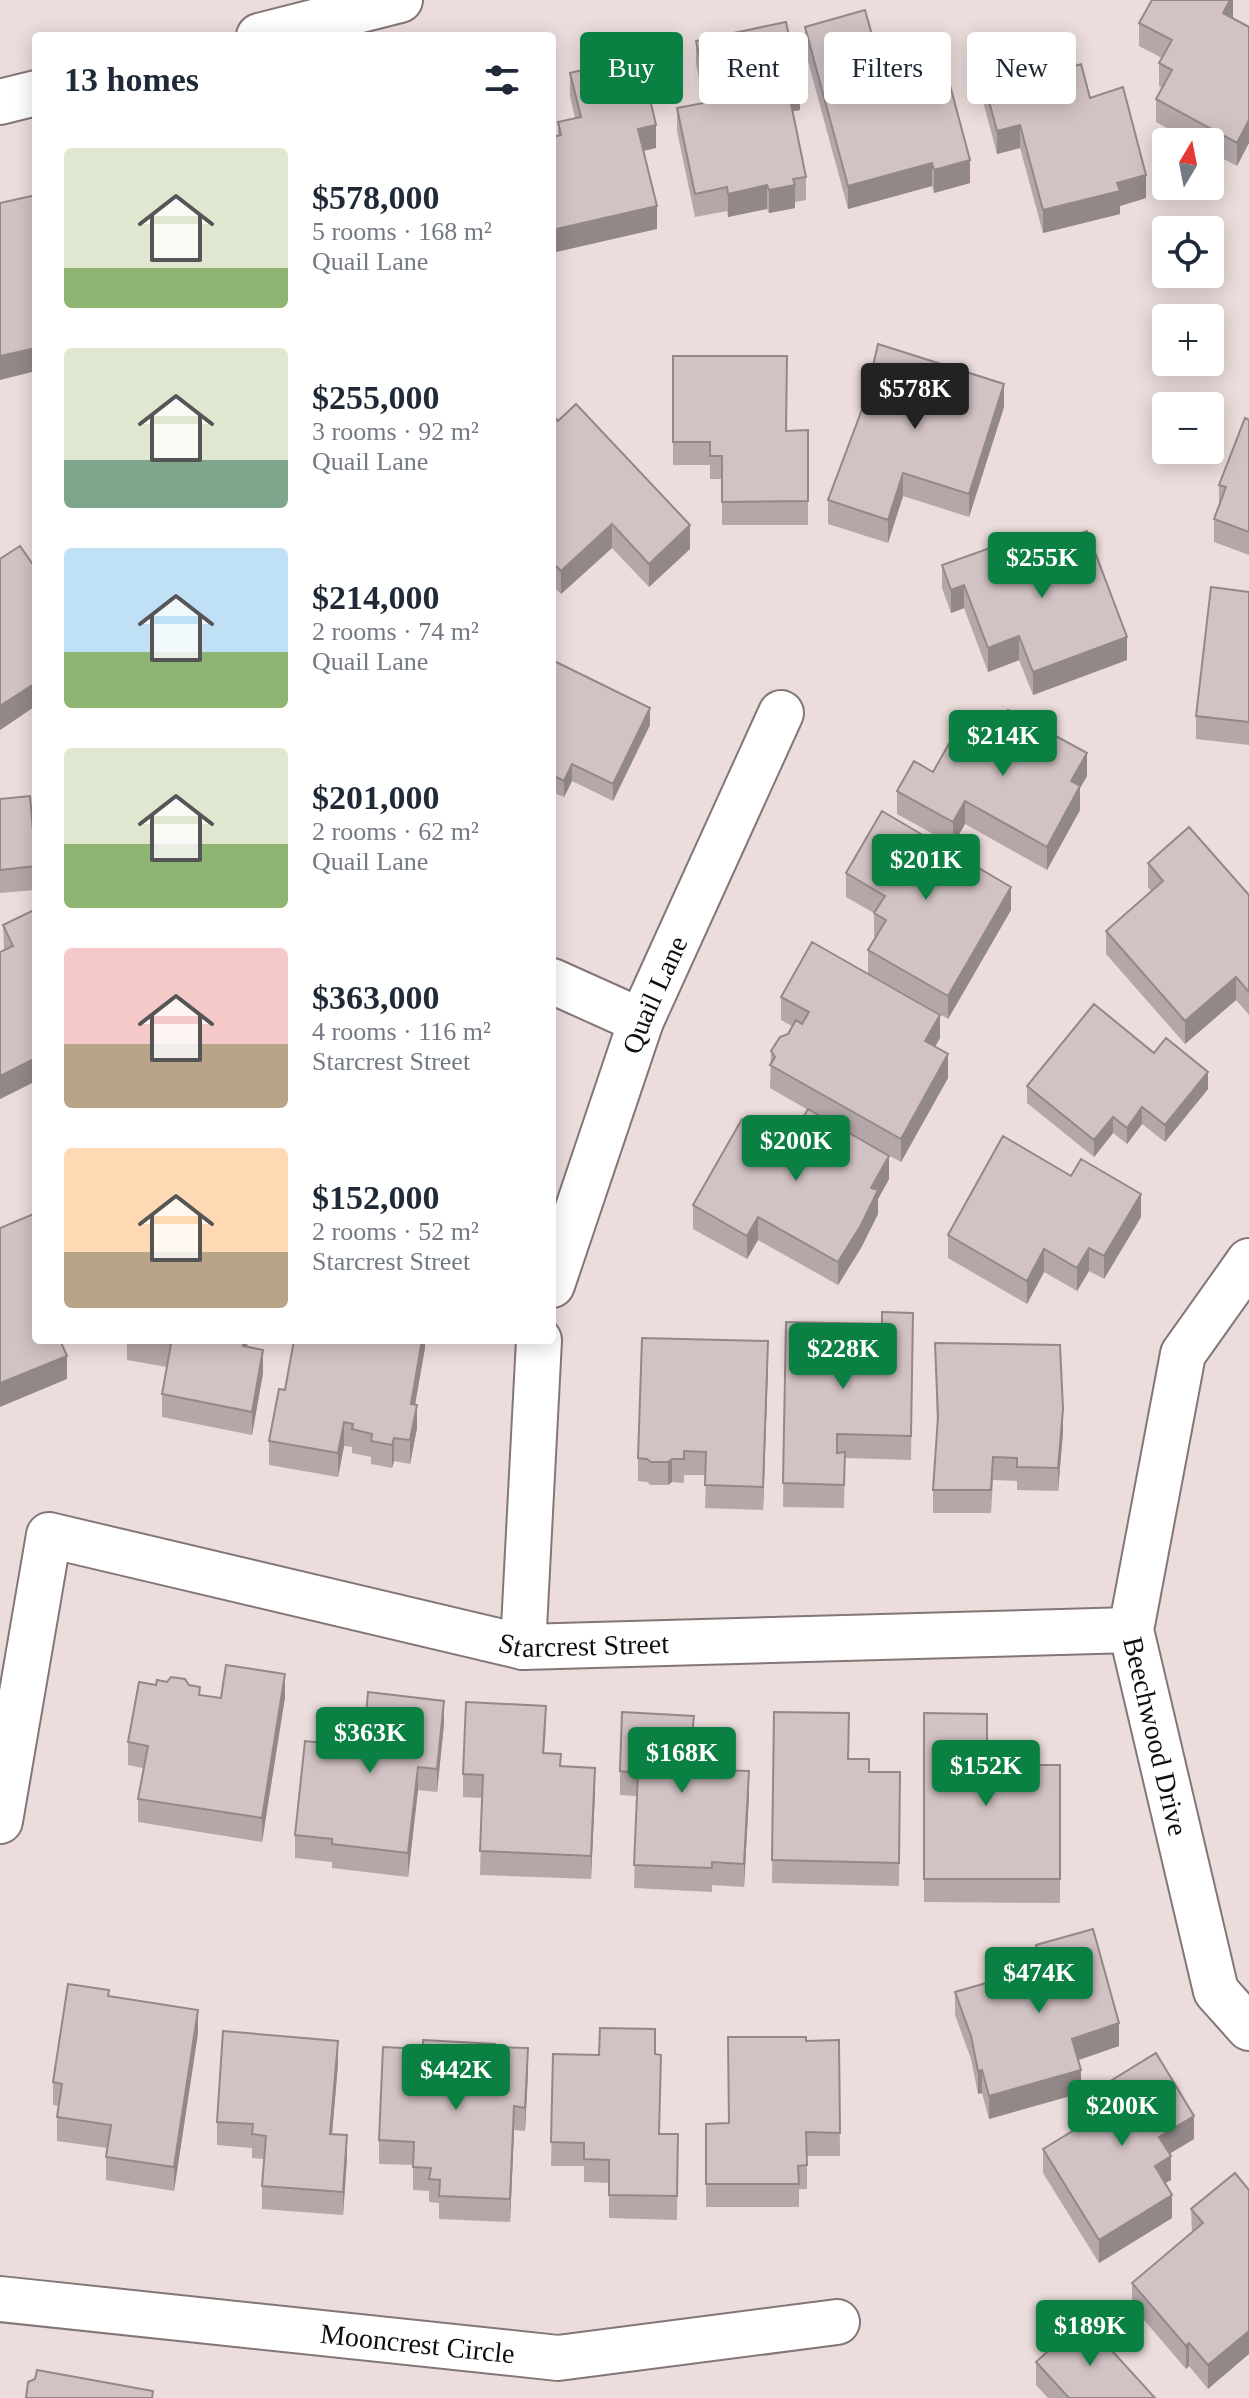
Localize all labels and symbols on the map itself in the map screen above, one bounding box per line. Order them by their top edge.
north arrow [1152,128,1224,200]
pin: $578K [859,363,971,431]
pin: $255K [986,532,1098,600]
pin: $214K [947,710,1059,778]
pin: $201K [870,834,982,902]
street label: Quail Lane [616,931,694,1058]
pin: $200K [740,1115,852,1183]
pin: $228K [787,1323,899,1391]
street label: Starcrest Street [496,1627,670,1663]
street label: Beechwood Drive [1117,1634,1194,1839]
pin: $363K [314,1707,426,1775]
pin: $168K [626,1727,738,1795]
pin: $152K [930,1740,1042,1808]
pin: $474K [983,1947,1095,2015]
pin: $442K [400,2044,512,2112]
pin: $200K [1066,2080,1178,2148]
pin: $189K [1034,2300,1146,2368]
street label: Mooncrest Circle [319,2318,516,2369]

